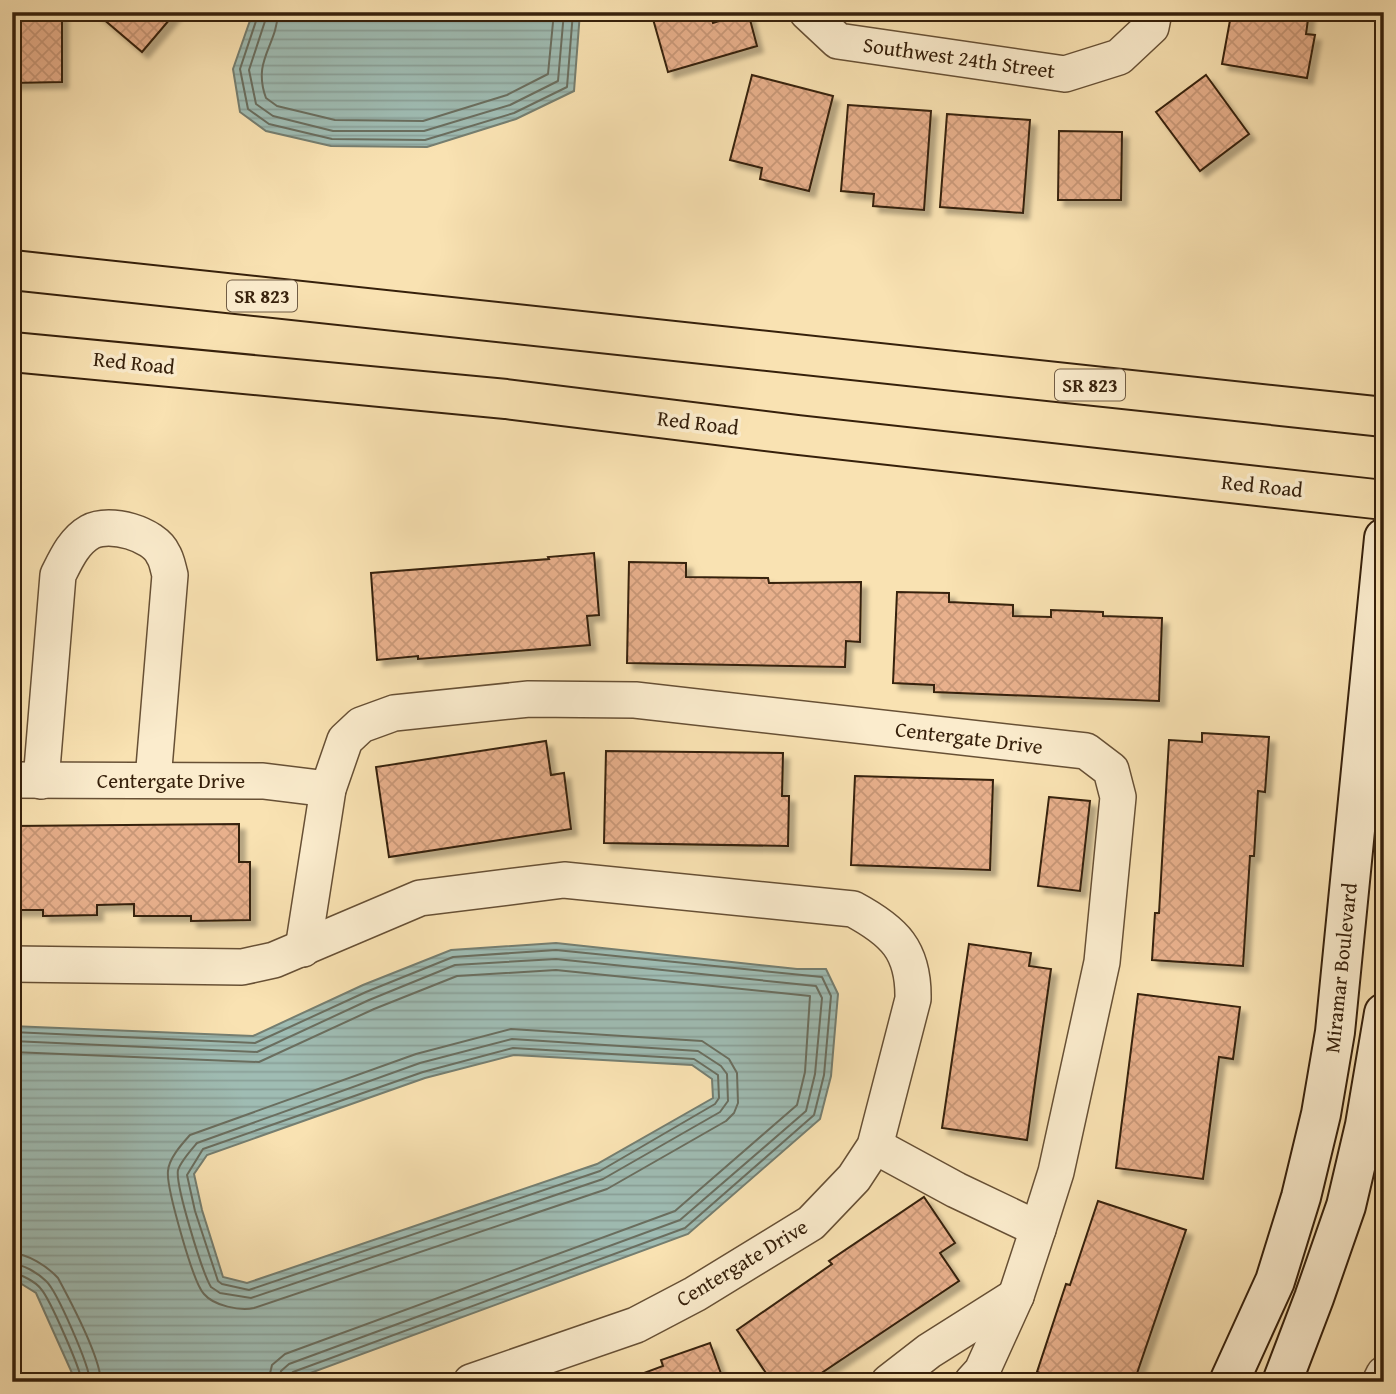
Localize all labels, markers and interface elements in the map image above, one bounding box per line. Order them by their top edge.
street label: Southwest 24th Street [861,29,1058,86]
road number: SR 823 [227,280,297,312]
street label: Red Road [92,343,177,382]
road number: SR 823 [1055,370,1125,400]
street label: Red Road [656,402,741,443]
street label: Red Road [1220,466,1305,505]
street label: Centergate Drive [894,713,1045,762]
street label: Centergate Drive [97,765,245,796]
street label: Miramar Boulevard [1316,880,1365,1055]
street label: Centergate Drive [670,1211,813,1314]

